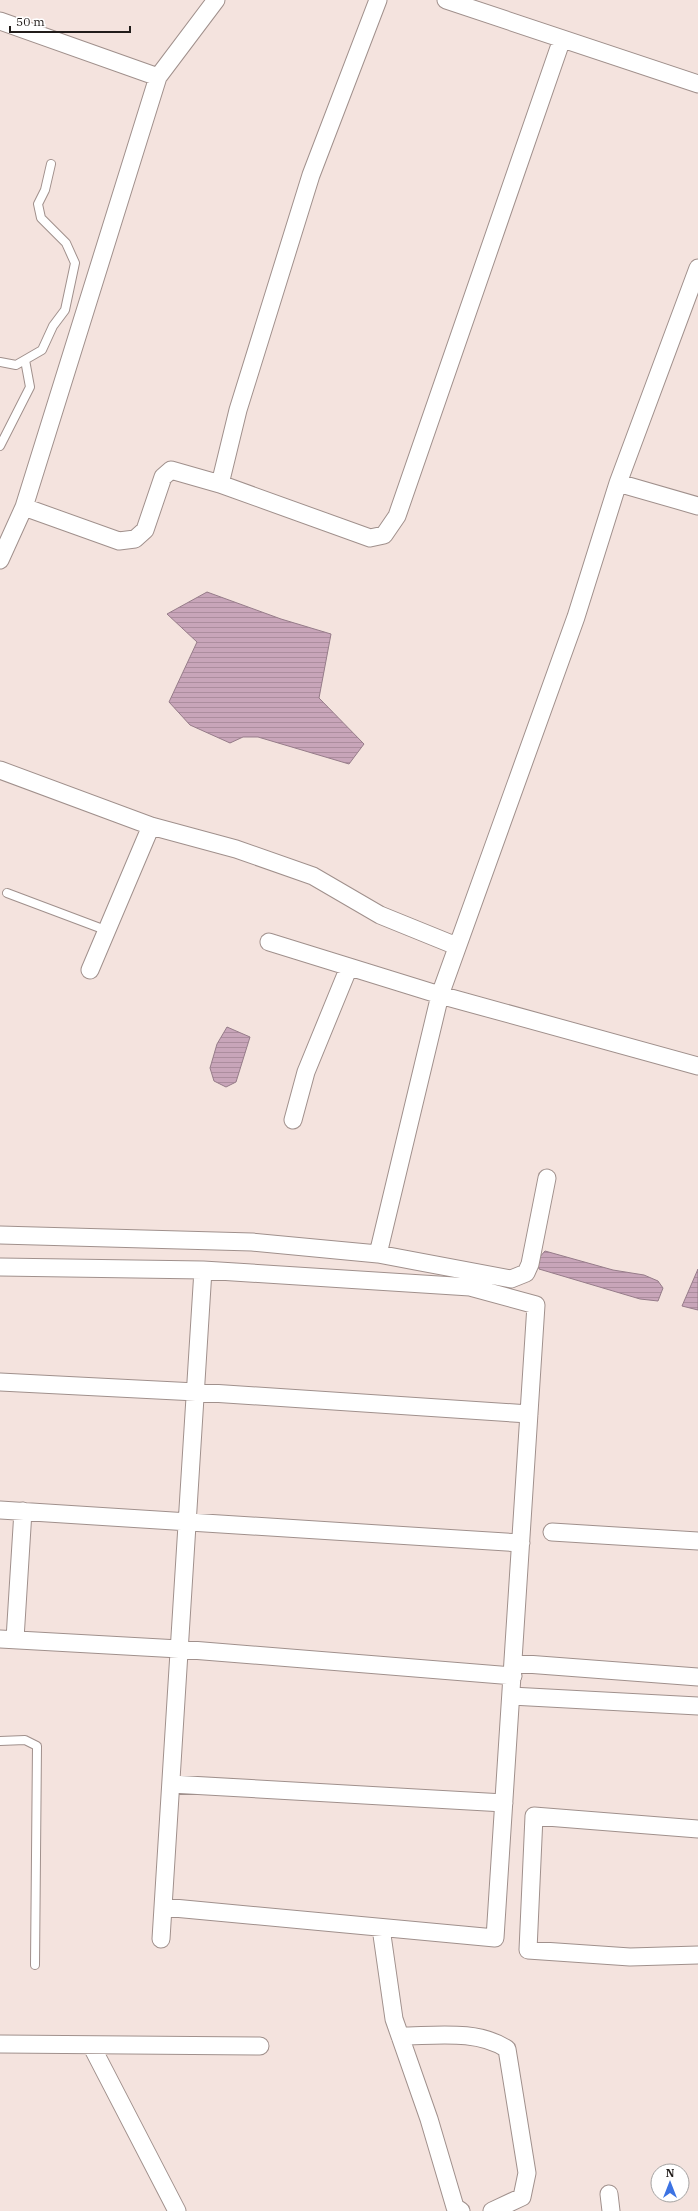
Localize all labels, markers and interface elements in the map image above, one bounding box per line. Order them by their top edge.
scale bar [10,8,130,34]
text: 50 m [16,14,45,29]
north arrow [650,2163,690,2203]
text: N [666,2166,675,2180]

